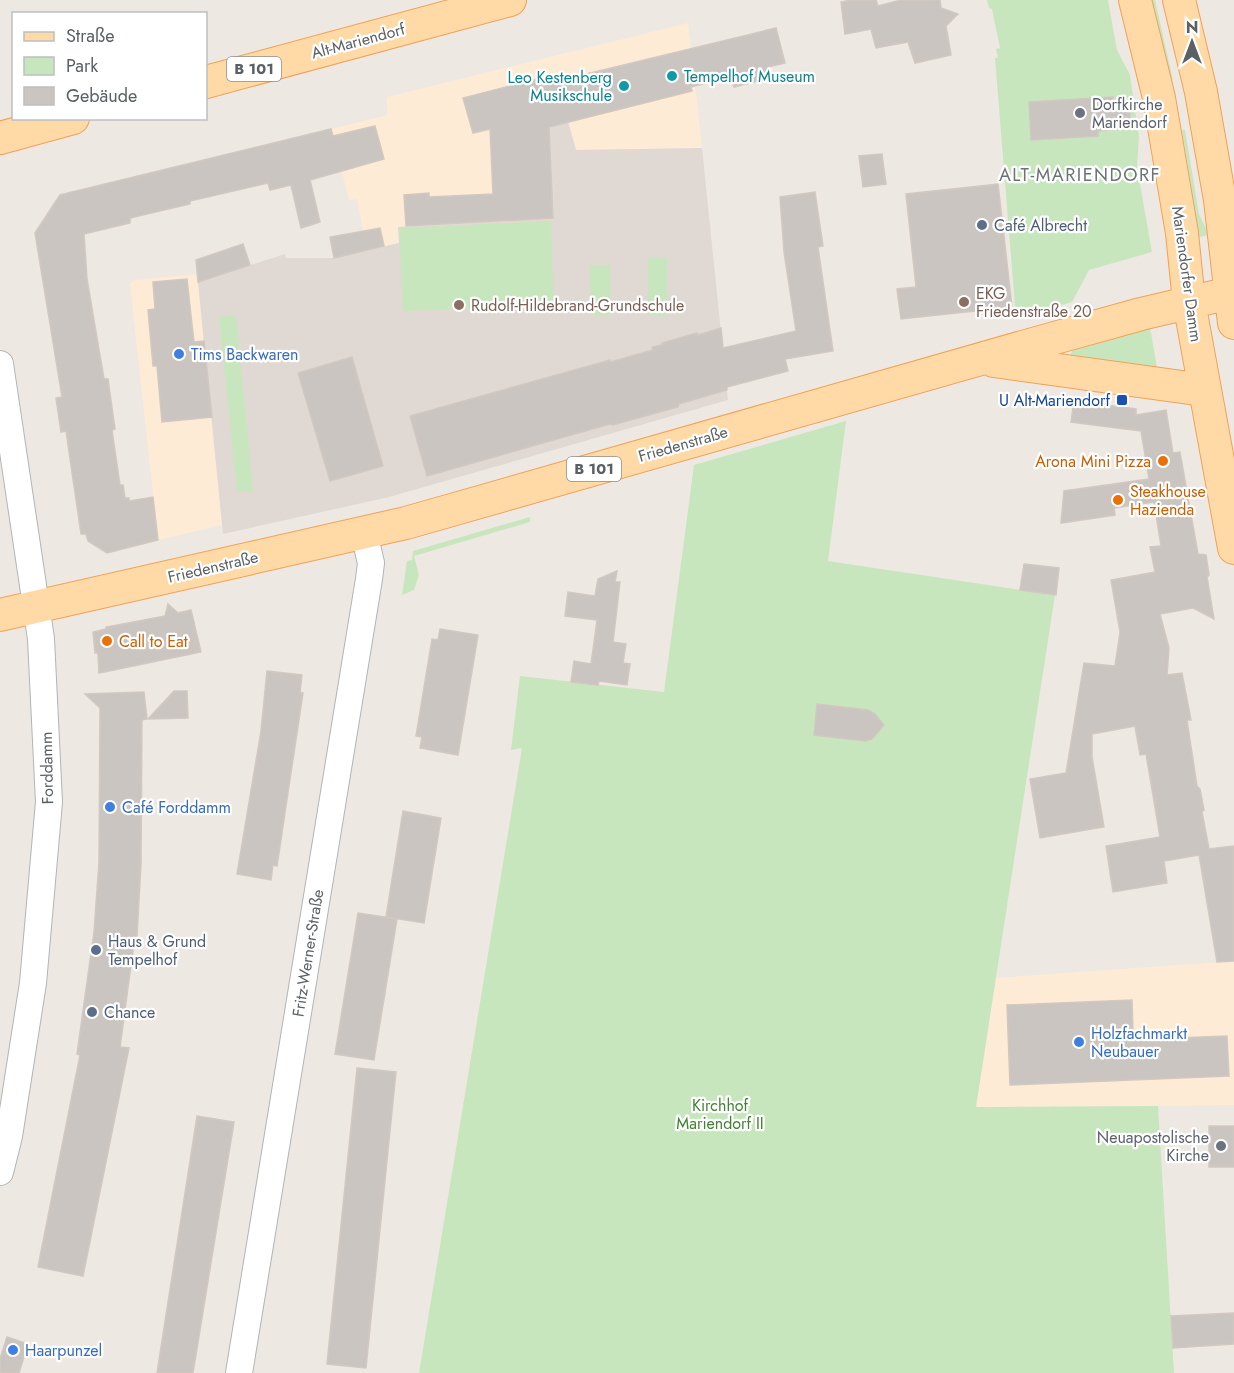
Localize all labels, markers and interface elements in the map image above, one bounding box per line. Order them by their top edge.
legend [12,12,207,120]
north arrow [1162,12,1222,72]
text: N [1186,16,1198,39]
street label: Alt-Mariendorf [309,17,408,65]
text: Straße [66,23,114,49]
text: Park [66,53,98,79]
road number: B 101 [227,57,281,81]
place label: Tempelhof Museum [684,65,815,88]
place label: Leo Kestenberg Musikschule [508,66,612,107]
marker: Tempelhof Museum [665,69,679,83]
marker: Leo Kestenberg Musikschule [617,79,631,93]
text: Gebäude [66,83,137,109]
place label: Dorfkirche Mariendorf [1092,93,1167,134]
marker: Dorfkirche Mariendorf [1073,106,1087,120]
district label: ALT-MARIENDORF [999,162,1161,188]
street label: Mariendorfer Damm [1166,205,1208,343]
place label: Café Albrecht [994,214,1087,237]
marker: Café Albrecht [975,218,989,232]
place label: EKG Friedenstraße 20 [976,282,1092,323]
place label: Rudolf-Hildebrand-Grundschule [471,294,684,317]
marker: EKG Friedenstraße 20 [957,295,971,309]
marker: Rudolf-Hildebrand-Grundschule [452,298,466,312]
place label: Tims Backwaren [191,343,298,366]
marker: Tims Backwaren [172,347,186,361]
place label: U Alt-Mariendorf [999,389,1110,412]
marker: U Alt-Mariendorf [1115,393,1129,407]
street label: Friedenstraße [636,420,730,468]
place label: Arona Mini Pizza [1035,450,1151,473]
marker: Arona Mini Pizza [1156,454,1170,468]
road number: B 101 [567,457,621,481]
place label: Steakhouse Hazienda [1130,480,1206,521]
marker: Steakhouse Hazienda [1111,493,1125,507]
street label: Friedenstraße [166,545,260,589]
place label: Call to Eat [119,630,188,653]
marker: Call to Eat [100,634,114,648]
street label: Forddamm [35,731,59,805]
place label: Café Forddamm [122,796,231,819]
marker: Café Forddamm [103,800,117,814]
street label: Fritz-Werner-Straße [287,888,329,1018]
place label: Haus & Grund Tempelhof [108,930,206,971]
marker: Haus & Grund Tempelhof [89,943,103,957]
place label: Chance [104,1001,155,1024]
marker: Chance [85,1005,99,1019]
place label: Holzfachmarkt Neubauer [1091,1022,1187,1063]
marker: Holzfachmarkt Neubauer [1072,1035,1086,1049]
park label: Kirchhof Mariendorf II [676,1094,764,1135]
place label: Neuapostolische Kirche [1097,1126,1209,1167]
marker: Neuapostolische Kirche [1214,1139,1228,1153]
place label: Haarpunzel [25,1339,102,1362]
marker: Haarpunzel [6,1343,20,1357]

